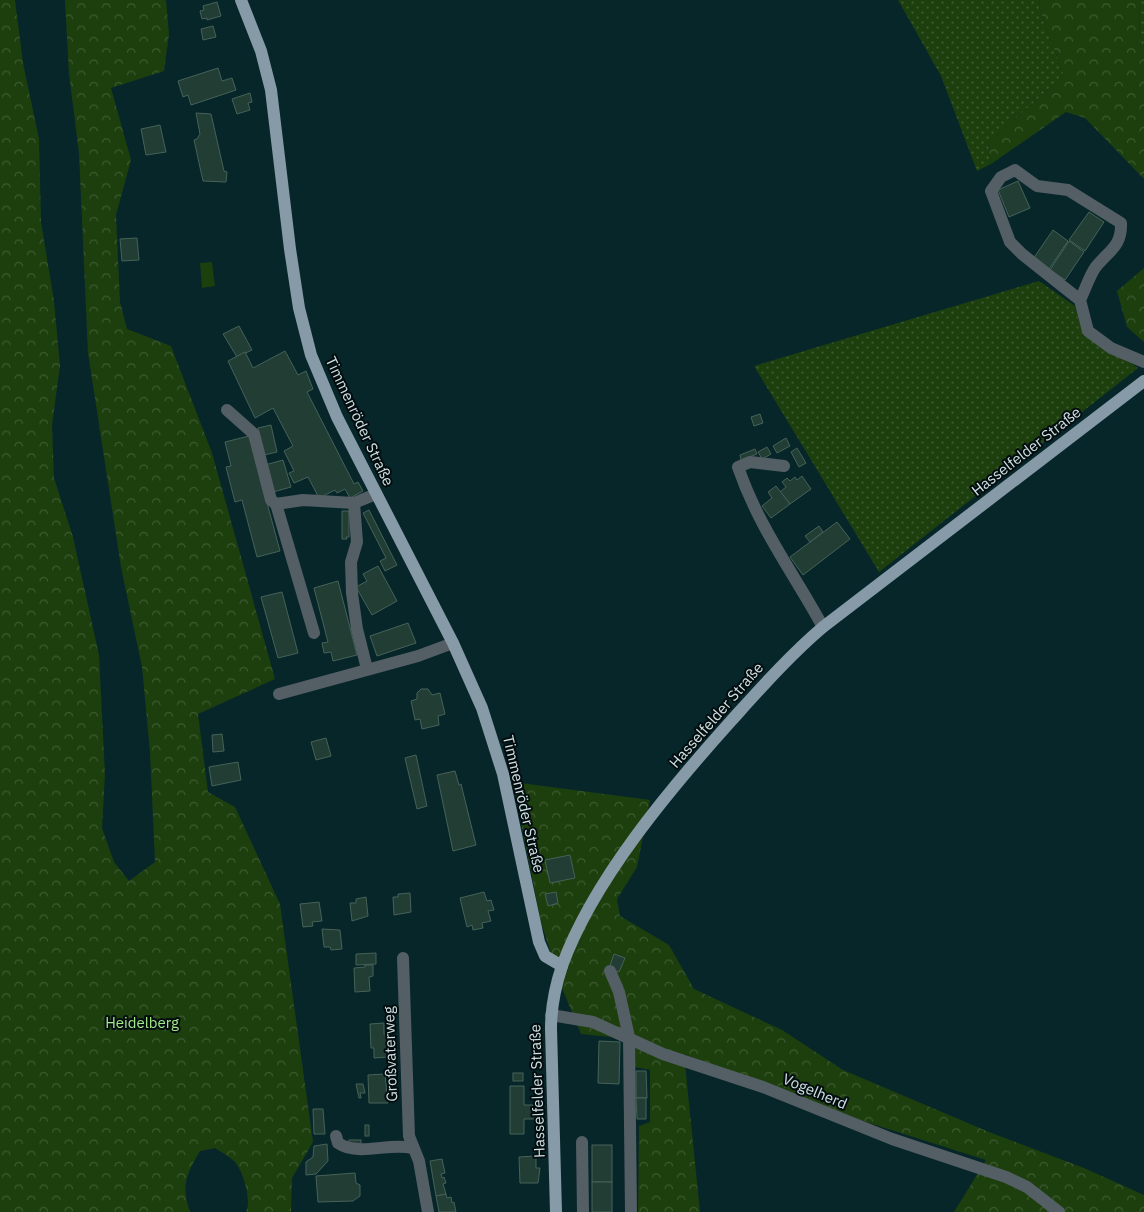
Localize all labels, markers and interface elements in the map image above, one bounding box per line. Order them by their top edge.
street label: Timmenröder Straße [322,353,398,489]
street label: Hasselfelder Straße [967,402,1085,500]
street label: Hasselfelder Straße [665,658,767,772]
street label: Timmenröder Straße [499,733,549,875]
street label: Großvaterweg [379,1006,401,1102]
park label: Heidelberg [105,1013,179,1032]
street label: Hasselfelder Straße [525,1024,549,1158]
street label: Vogelherd [780,1069,850,1113]

